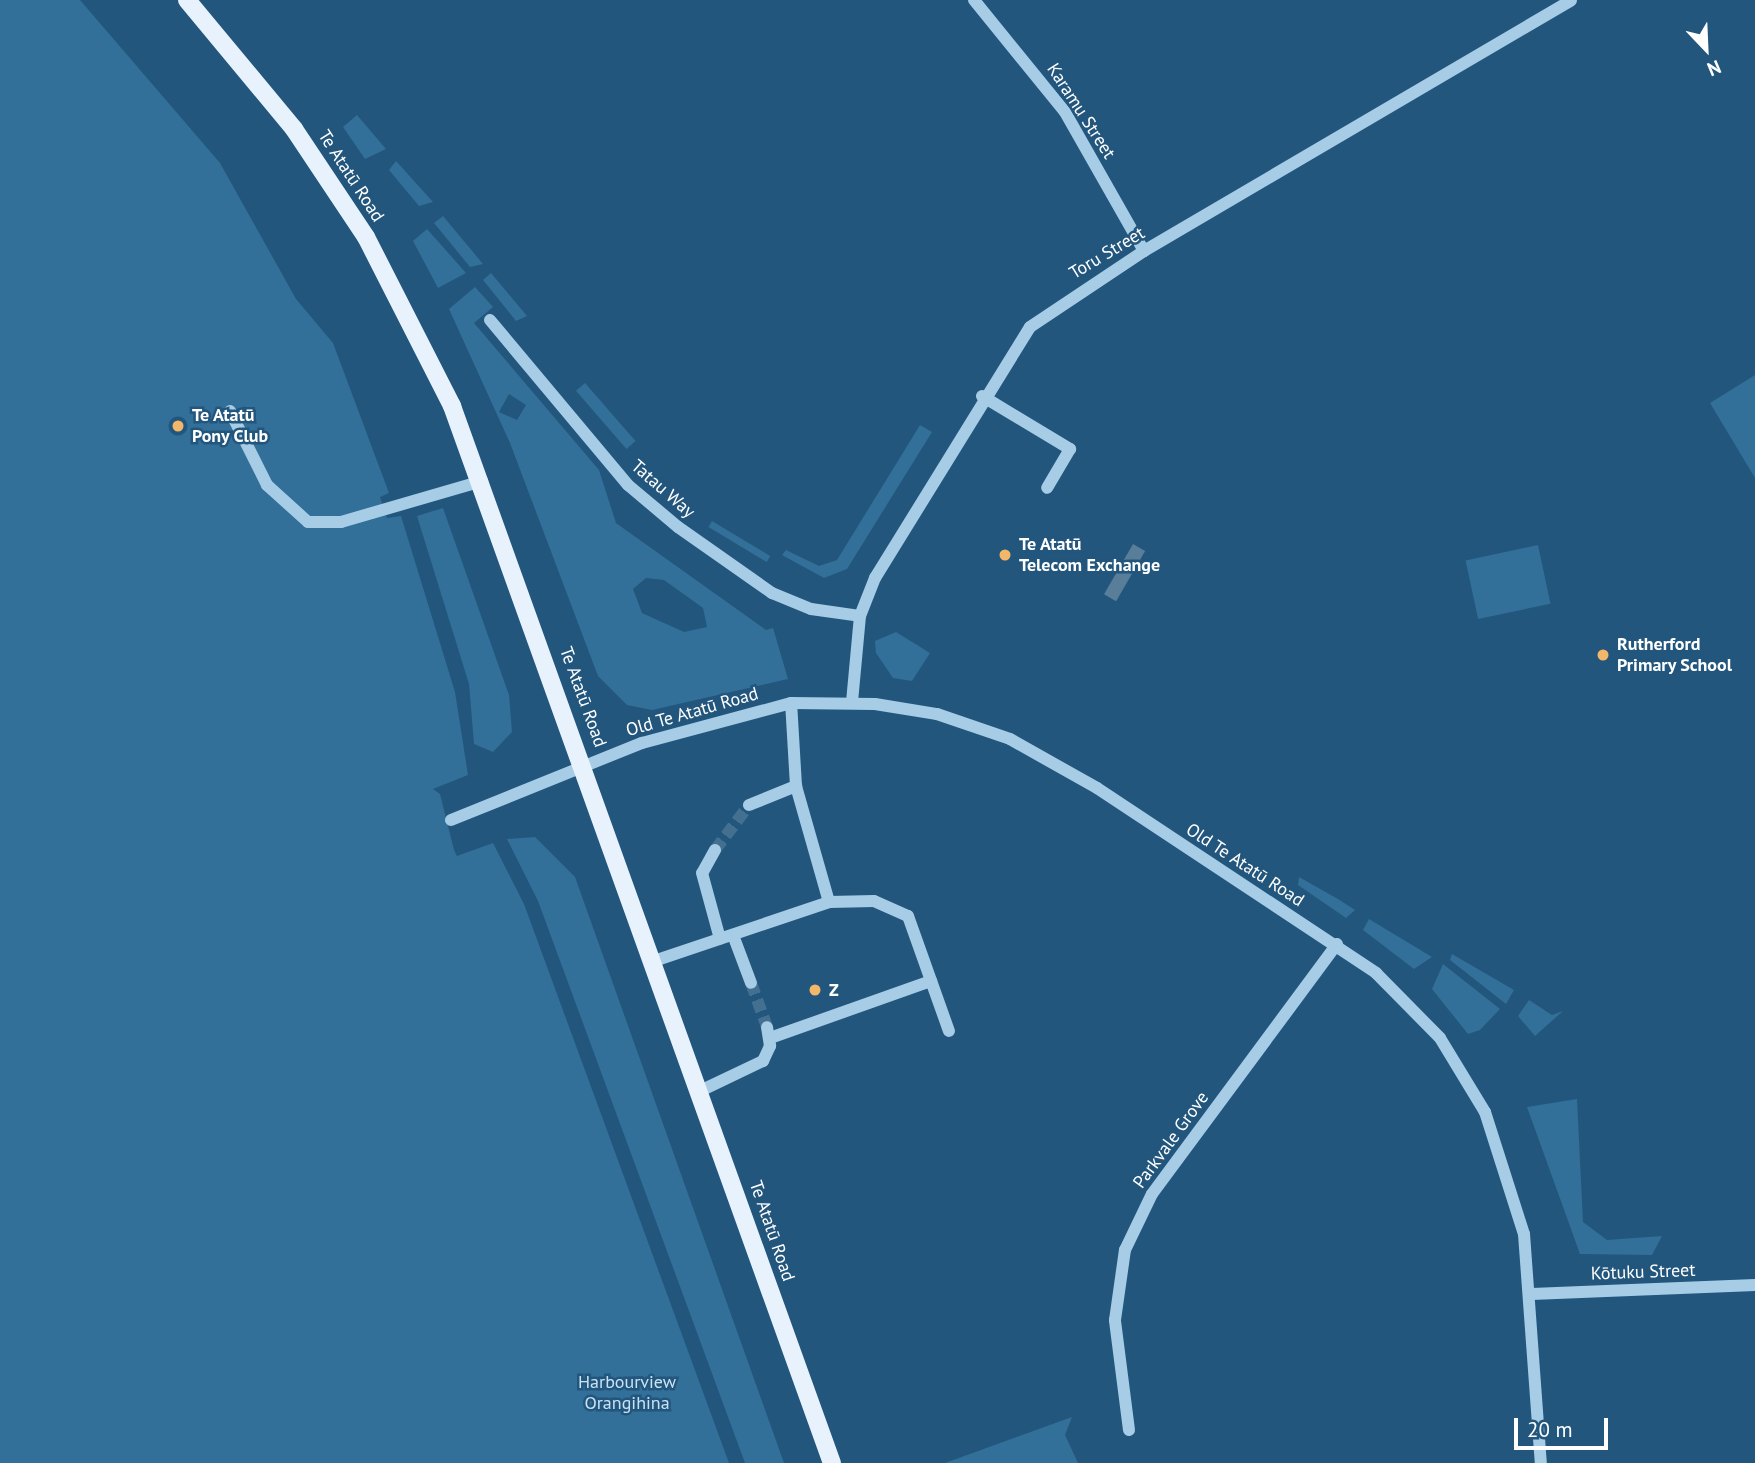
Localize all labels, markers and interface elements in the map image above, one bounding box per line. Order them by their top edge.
north arrow [1671,14,1741,84]
text: N [1704,55,1725,82]
street label: Karamu Street [1042,59,1120,163]
street label: Te Atatū Road [313,126,389,226]
street label: Toru Street [1065,222,1149,284]
place label: Te Atatū Pony Club [192,405,269,448]
marker: Te Atatū Pony Club [170,418,186,434]
street label: Tatau Way [626,455,700,523]
place label: Te Atatū Telecom Exchange [1019,534,1160,576]
marker: Te Atatū Telecom Exchange [997,547,1013,563]
place label: Rutherford Primary School [1617,634,1733,676]
street label: Te Atatū Road [555,644,611,750]
marker: Rutherford Primary School [1595,647,1611,663]
street label: Old Te Atatū Road [623,683,761,741]
street label: Old Te Atatū Road [1181,818,1309,912]
place label: Z [829,979,839,1001]
marker: Z [807,982,823,998]
street label: Parkvale Grove [1129,1088,1213,1192]
street label: Te Atatū Road [745,1178,799,1284]
street label: Kōtuku Street [1590,1259,1696,1285]
park label: Harbourview Orangihina [578,1372,676,1414]
scale bar [1517,1404,1612,1448]
text: 20 m [1527,1416,1573,1443]

